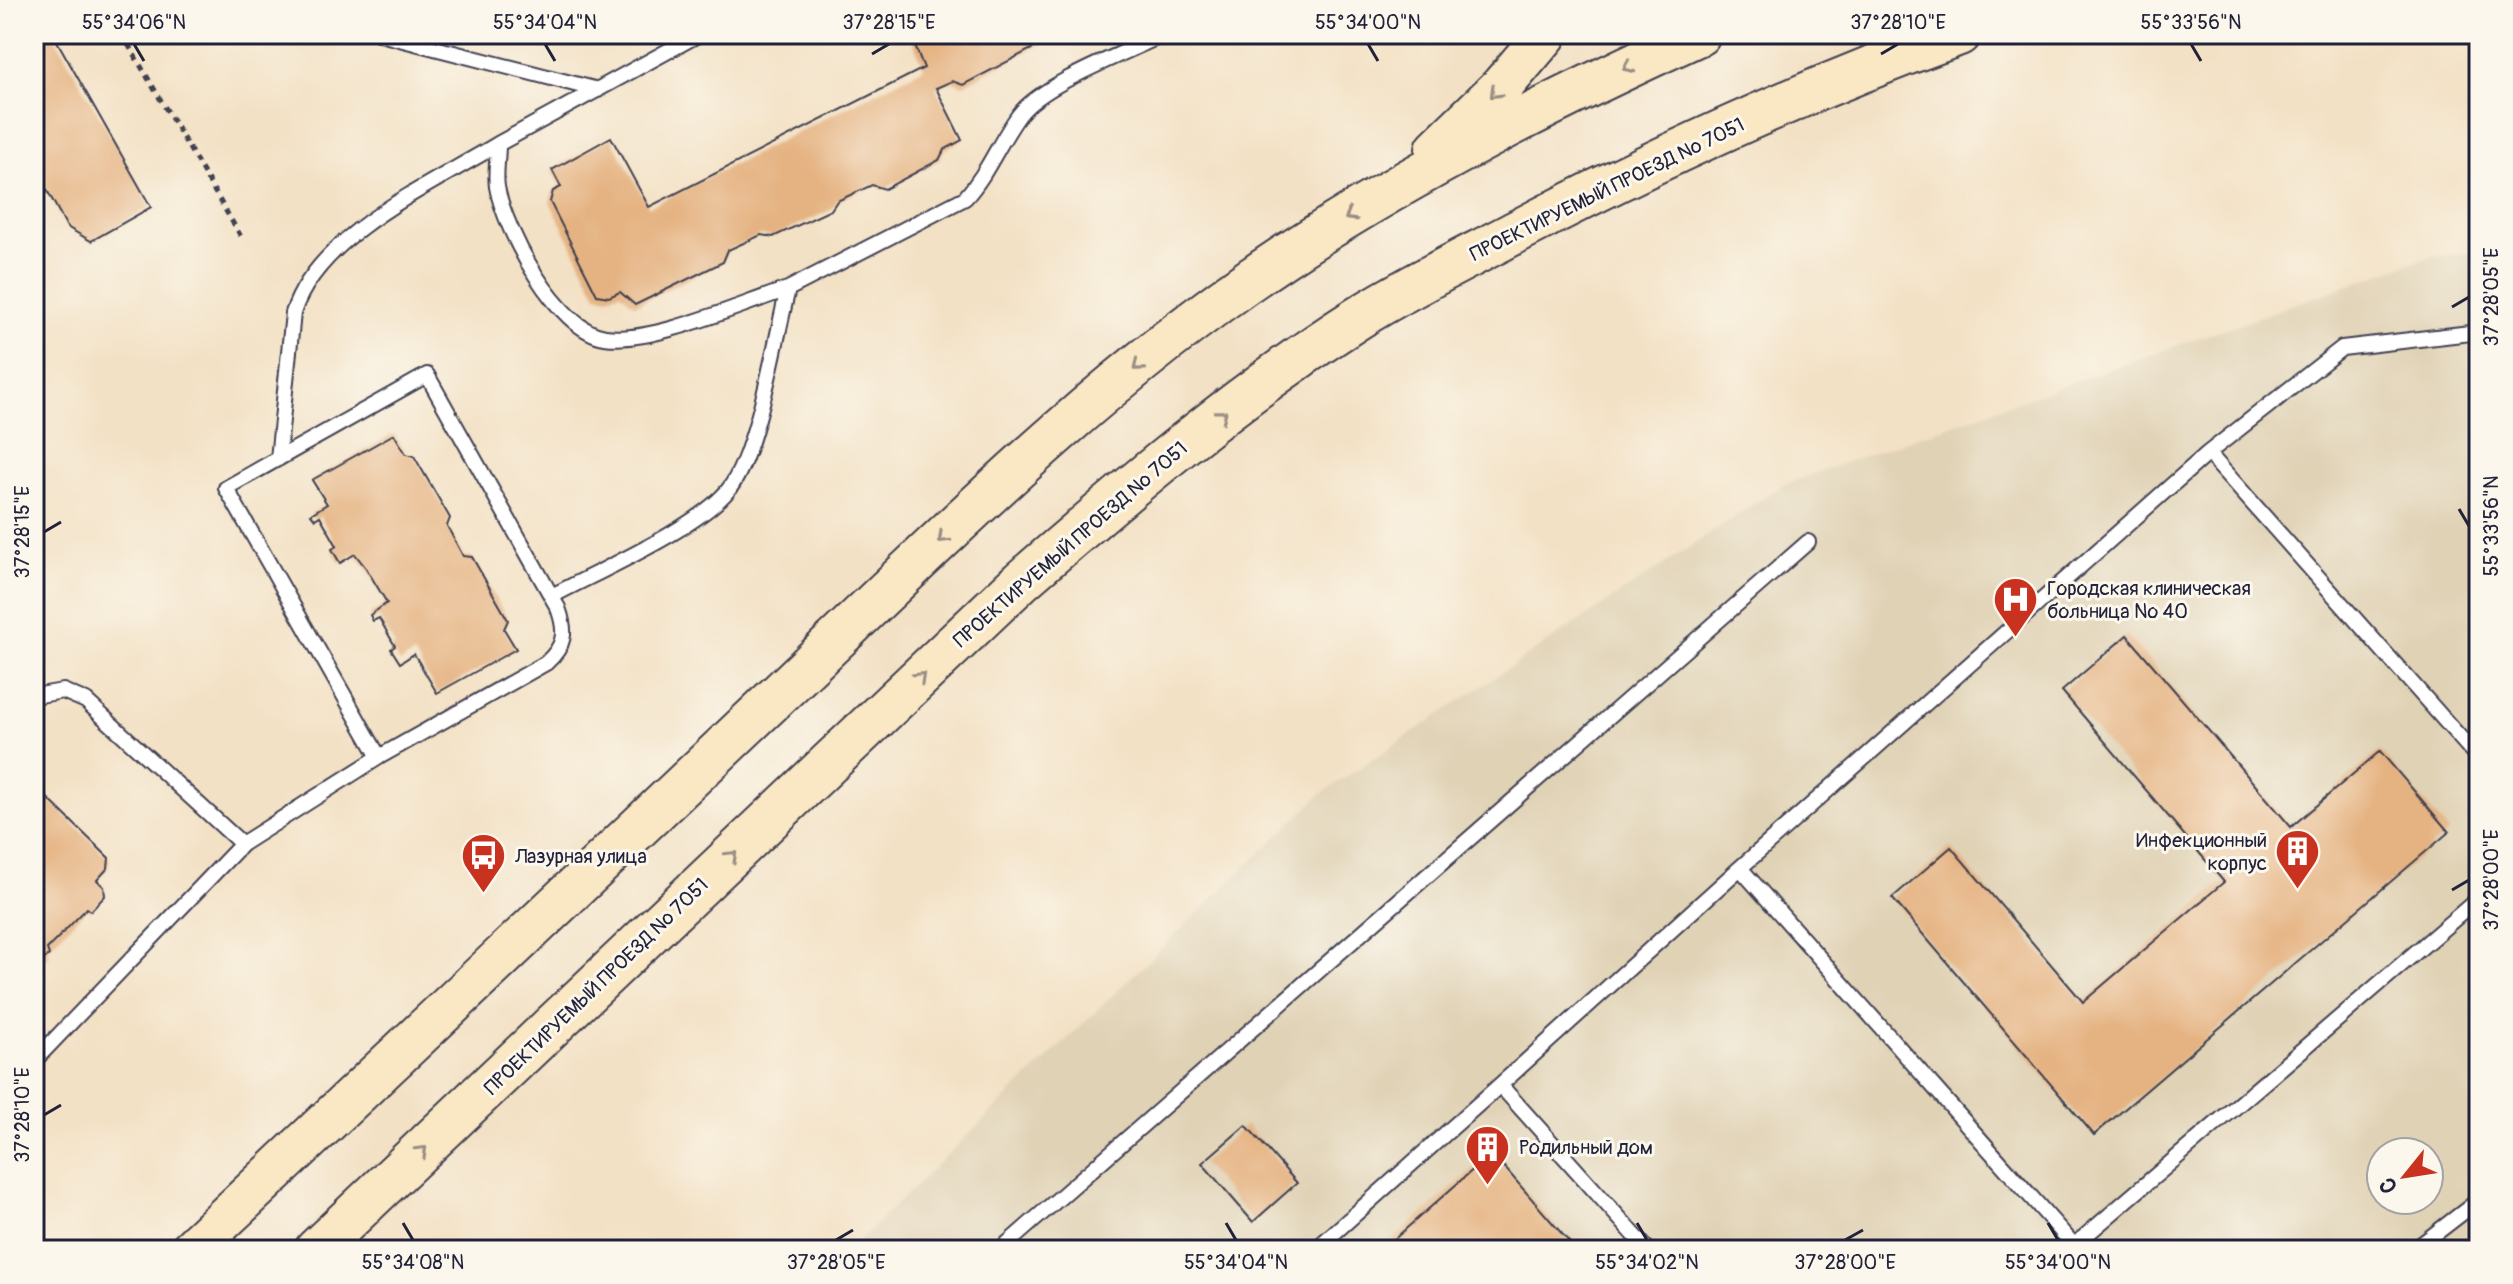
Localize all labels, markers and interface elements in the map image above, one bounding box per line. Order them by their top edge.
text: 55°34'06"N [82,10,186,35]
text: 55°34'04"N [493,10,597,35]
text: 37°28'15"E [843,10,935,35]
text: 55°34'00"N [1315,10,1421,35]
text: 37°28'10"E [1850,10,1946,35]
text: 55°33'56"N [2141,10,2241,35]
one-way arrow [1622,57,1636,73]
one-way arrow [1490,84,1504,98]
street label: ПРОЕКТИРУЕМЫЙ ПРОЕЗД № 7051 [1466,112,1748,267]
one-way arrow [1344,206,1359,221]
text: 37°28'05"E [2479,248,2504,346]
one-way arrow [1133,356,1147,371]
one-way arrow [1213,410,1228,424]
street label: ПРОЕКТИРУЕМЫЙ ПРОЕЗД № 7051 [948,436,1192,653]
text: 55°33'56"N [2479,476,2504,576]
text: 37°28'15"E [10,486,35,578]
one-way arrow [938,529,952,543]
hospital icon: Городская клиническая больница № 40 [1992,576,2040,639]
place label: Городская клиническая больница № 40 [2047,576,2251,624]
one-way arrow [911,672,926,686]
building icon: Инфекционный корпус [2274,827,2322,890]
place label: Инфекционный корпус [2136,828,2267,876]
text: 37°28'00"E [2479,829,2504,931]
bus stop icon: Лазурная улица [460,832,508,895]
place label: Лазурная улица [514,844,647,869]
one-way arrow [723,851,737,865]
street label: ПРОЕКТИРУЕМЫЙ ПРОЕЗД № 7051 [479,872,714,1100]
text: 37°28'10"E [10,1067,35,1163]
building icon: Родильный дом [1464,1123,1512,1186]
place label: Родильный дом [1519,1135,1653,1160]
north arrow [2365,1136,2445,1216]
one-way arrow [413,1145,427,1160]
text: С [2373,1172,2404,1198]
text: 55°34'08"N [362,1250,464,1275]
text: 37°28'05"E [787,1250,885,1275]
text: 55°34'04"N [1184,1250,1288,1275]
text: 55°34'02"N [1595,1250,1699,1275]
text: 37°28'00"E [1794,1250,1896,1275]
text: 55°34'00"N [2005,1250,2111,1275]

